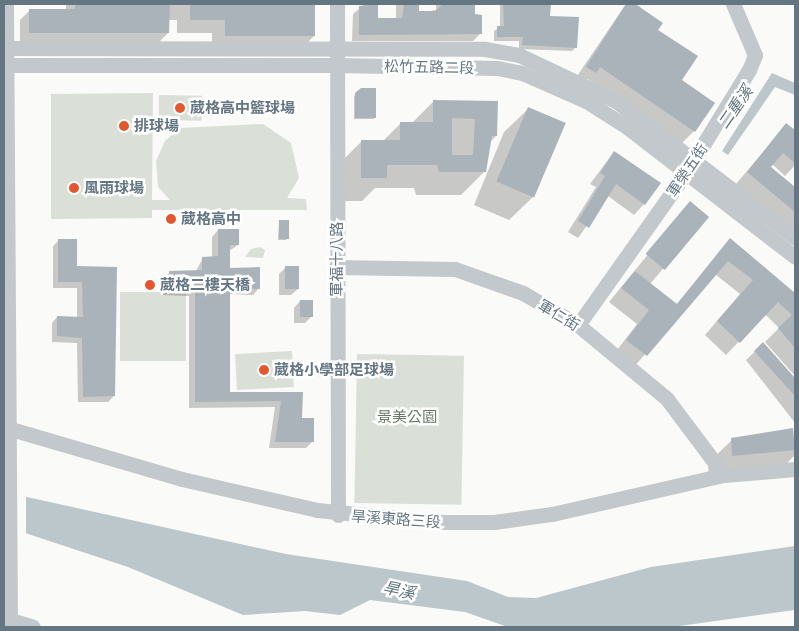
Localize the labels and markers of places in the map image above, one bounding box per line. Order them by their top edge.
place label: 葳格高中籃球場 [190,99,295,117]
marker: 葳格高中籃球場 [174,102,186,114]
place label: 排球場 [134,117,179,135]
marker: 排球場 [118,120,130,132]
place label: 風雨球場 [84,179,144,197]
marker: 風雨球場 [68,182,80,194]
place label: 葳格高中 [181,210,241,228]
marker: 葳格高中 [165,213,177,225]
place label: 葳格二樓天橋 [160,276,250,294]
marker: 葳格二樓天橋 [144,279,156,291]
place label: 葳格小學部足球場 [274,361,394,379]
marker: 葳格小學部足球場 [258,364,270,376]

